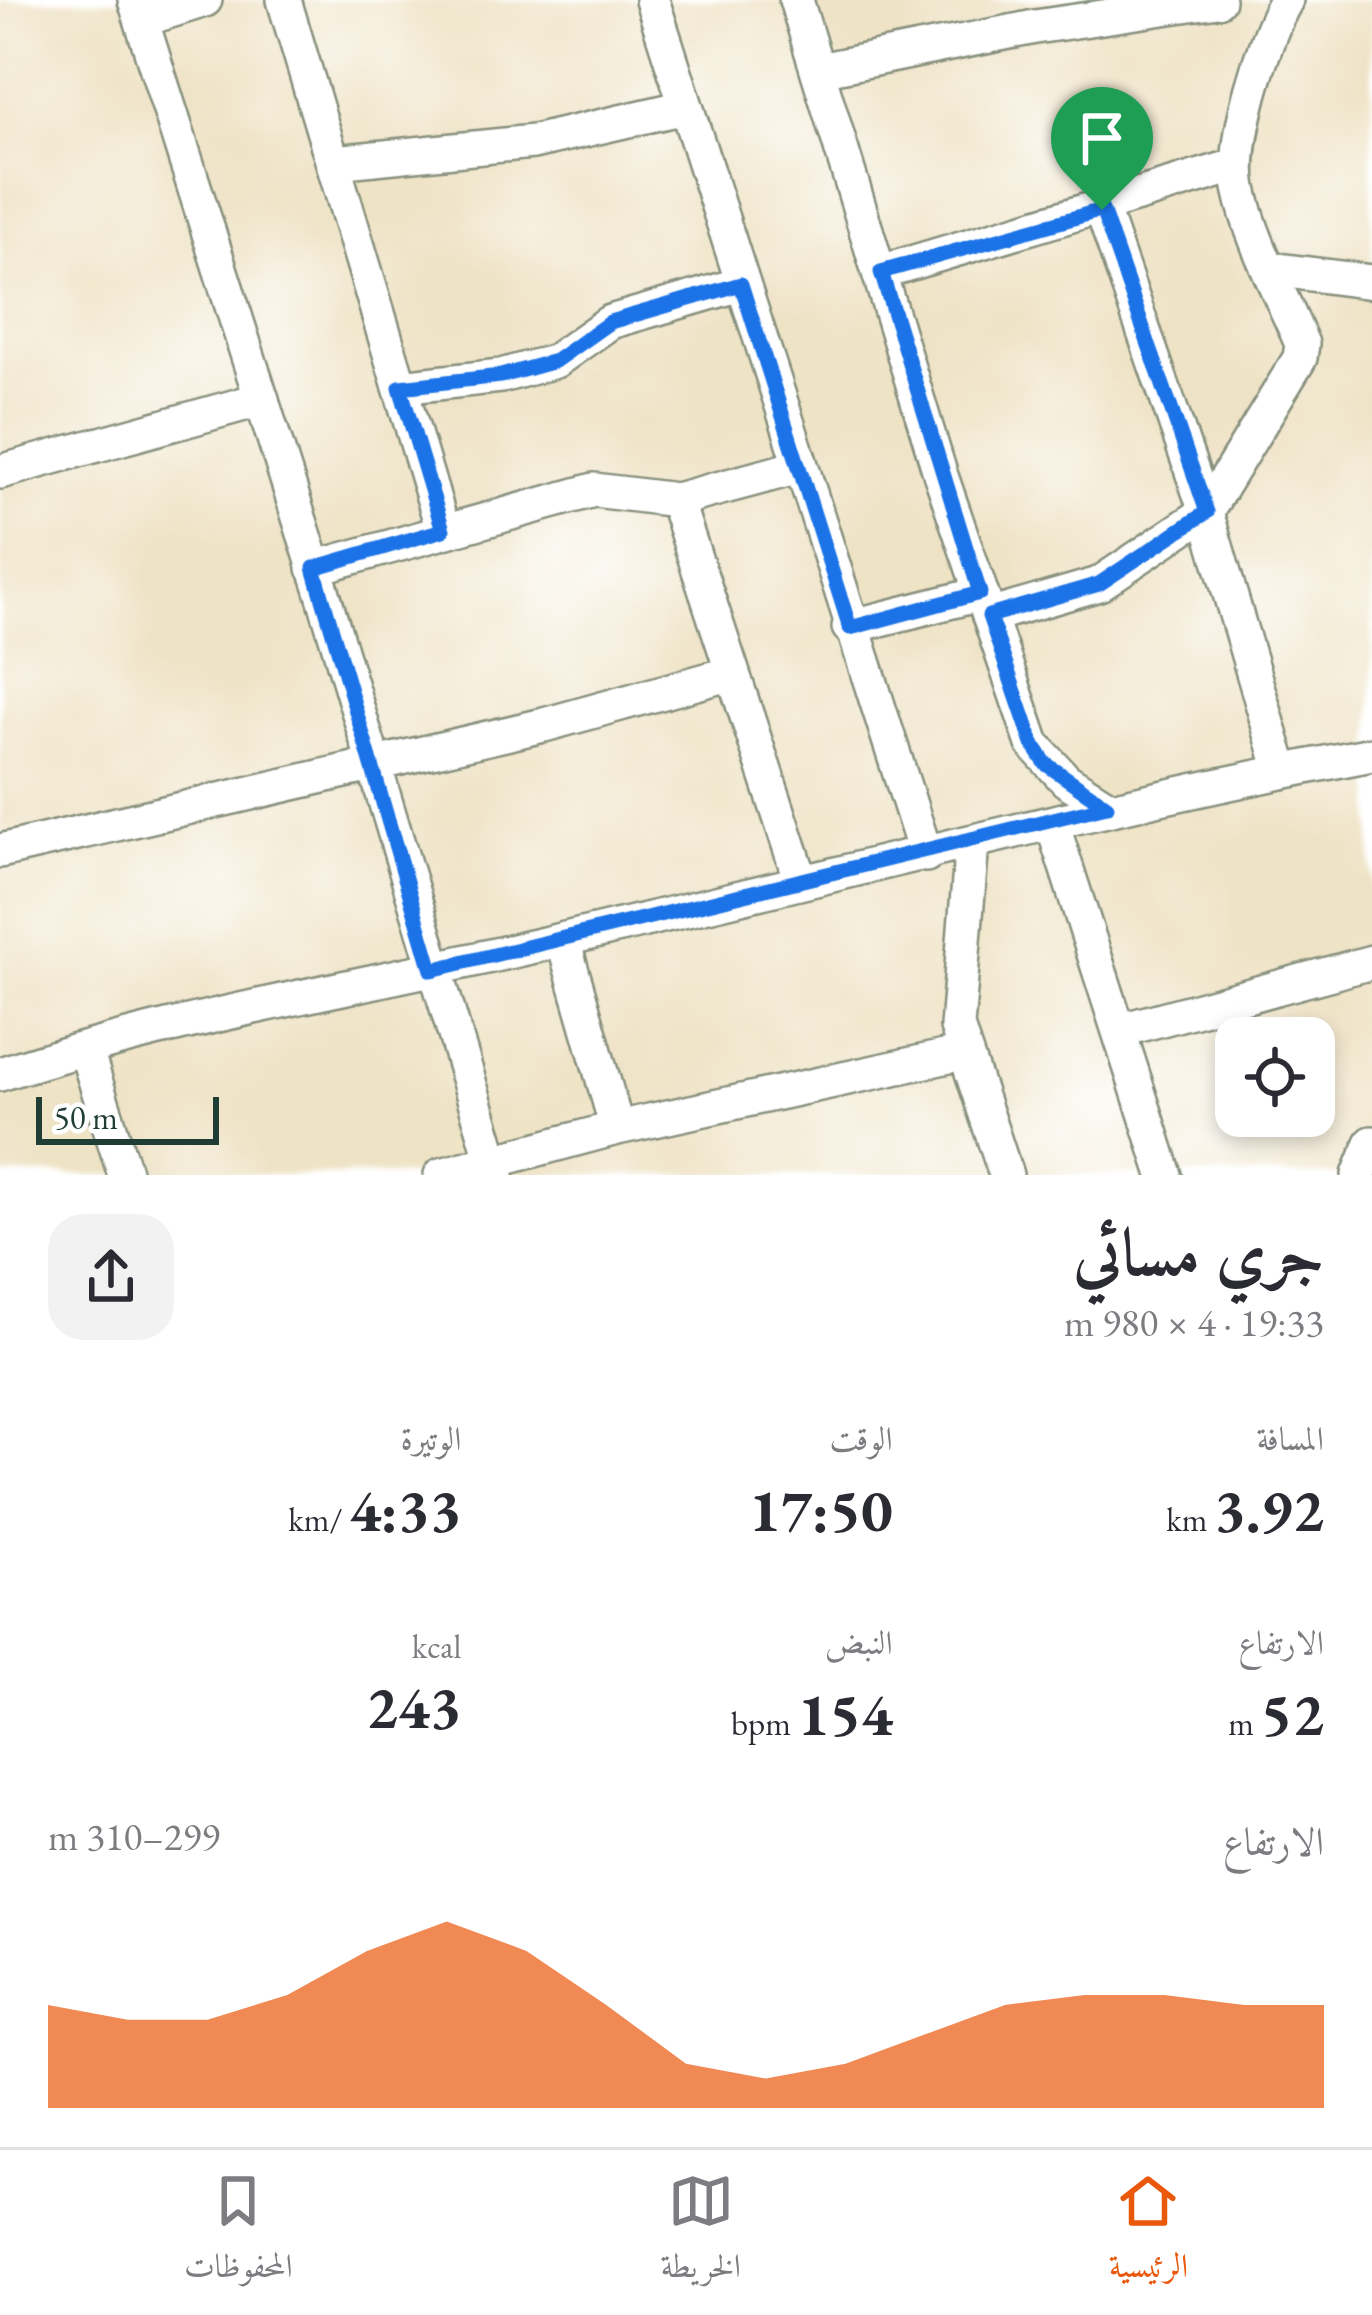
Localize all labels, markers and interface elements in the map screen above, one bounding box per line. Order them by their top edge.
pin [1051,87,1153,210]
icon: arrive [1069,105,1135,171]
map controls [1215,1017,1335,1137]
button: locate [1215,1017,1335,1137]
scale bar [36,1091,219,1144]
text: 50 m [54,1096,118,1139]
text: جري مسائي [1073,1209,1324,1295]
button: share [48,1214,174,1340]
text: 19:33 · 4 × 980 m [1064,1297,1324,1348]
text: الوتيرة [400,1417,461,1460]
text: الوقت [829,1417,893,1460]
text: المسافة [1257,1417,1324,1460]
text: 4:33 [349,1471,461,1549]
text: 17:50 [749,1471,893,1549]
text: 3.92 [1214,1471,1324,1549]
text: /km [288,1498,349,1541]
text: km [1166,1498,1214,1541]
text: النبض [825,1621,893,1664]
text: الارتفاع [1238,1621,1324,1664]
text: kcal [412,1625,461,1668]
text: 243 [366,1668,461,1746]
text: 154 [797,1675,893,1753]
text: 52 [1261,1675,1324,1753]
text: bpm [731,1702,797,1745]
text: m [1228,1702,1261,1745]
text: 299–310 m [48,1811,220,1862]
text: الارتفاع [1223,1816,1324,1867]
tab: المحفوظات [184,2168,293,2298]
tab: الخريطة [661,2168,741,2298]
tab: الرئيسية [1109,2168,1188,2298]

